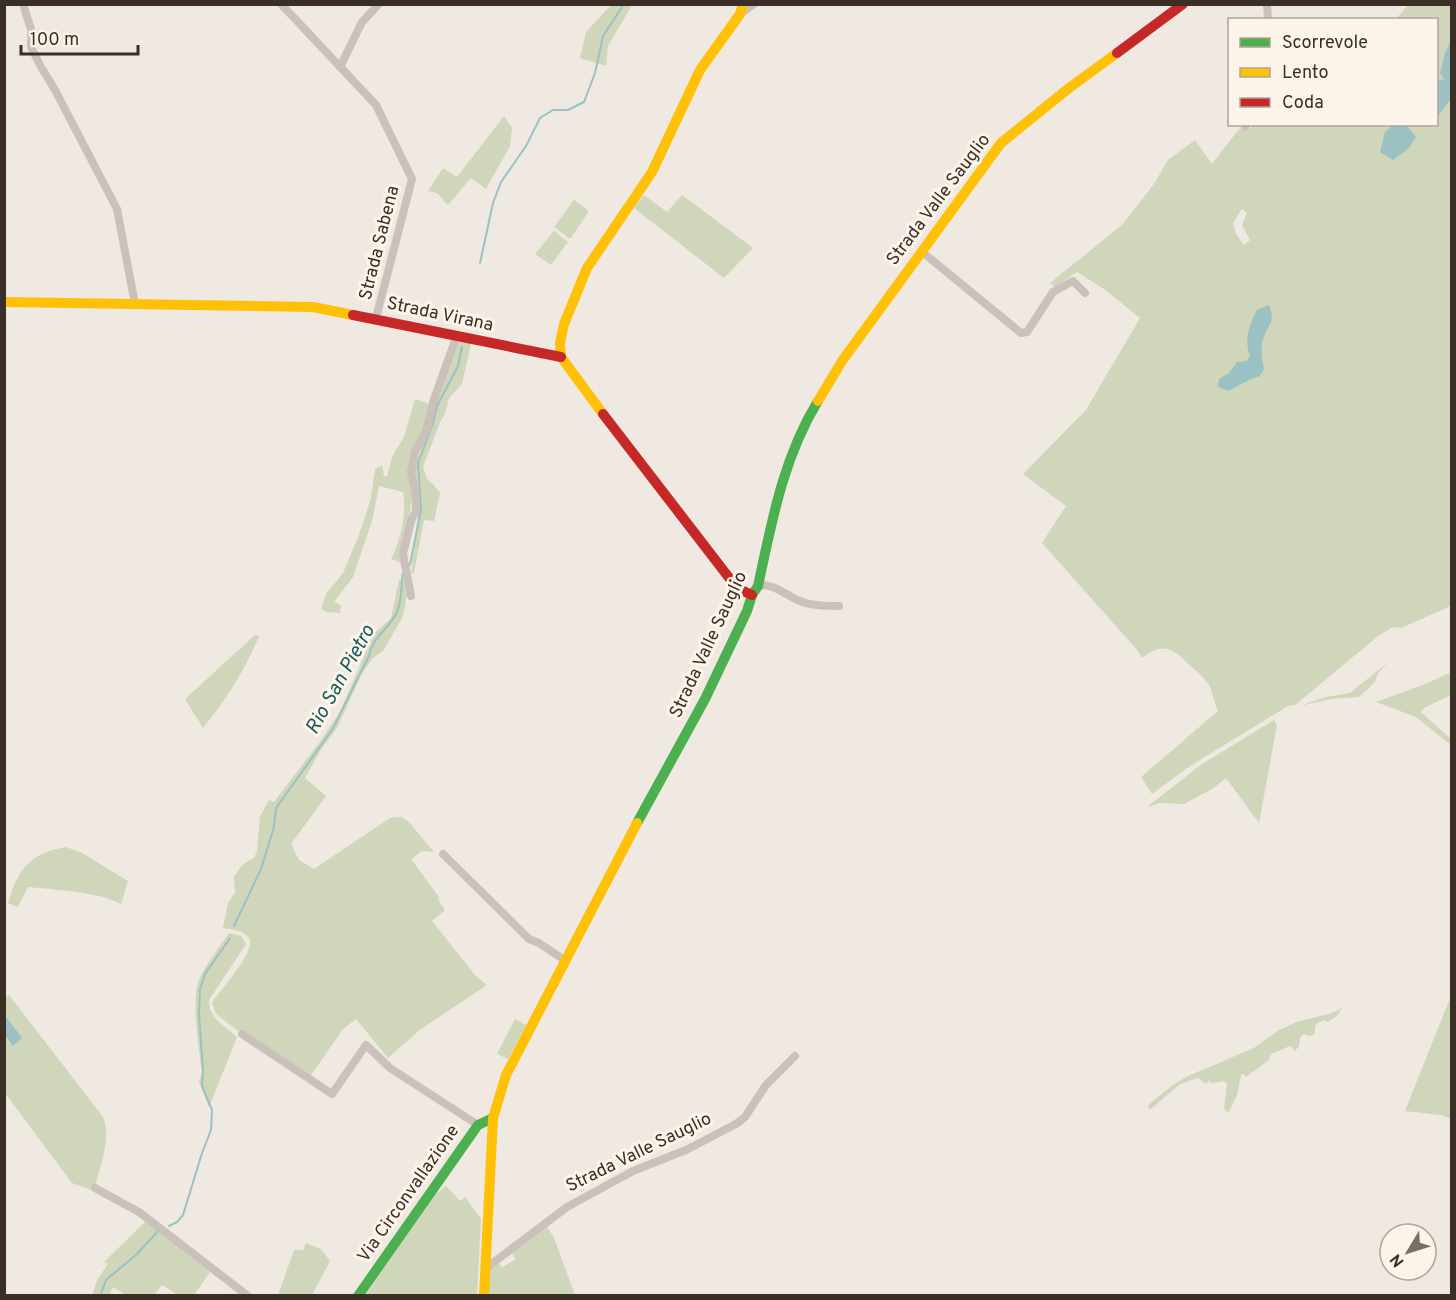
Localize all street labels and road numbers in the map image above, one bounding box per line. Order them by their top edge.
street label: Strada Valle Sauglio [882,130,996,270]
street label: Strada Sabena [355,183,405,303]
street label: Strada Virana [385,292,495,338]
street label: Strada Valle Sauglio [665,568,753,722]
street label: Strada Valle Sauglio [562,1108,716,1198]
street label: Via Circonvallazione [353,1121,465,1267]

